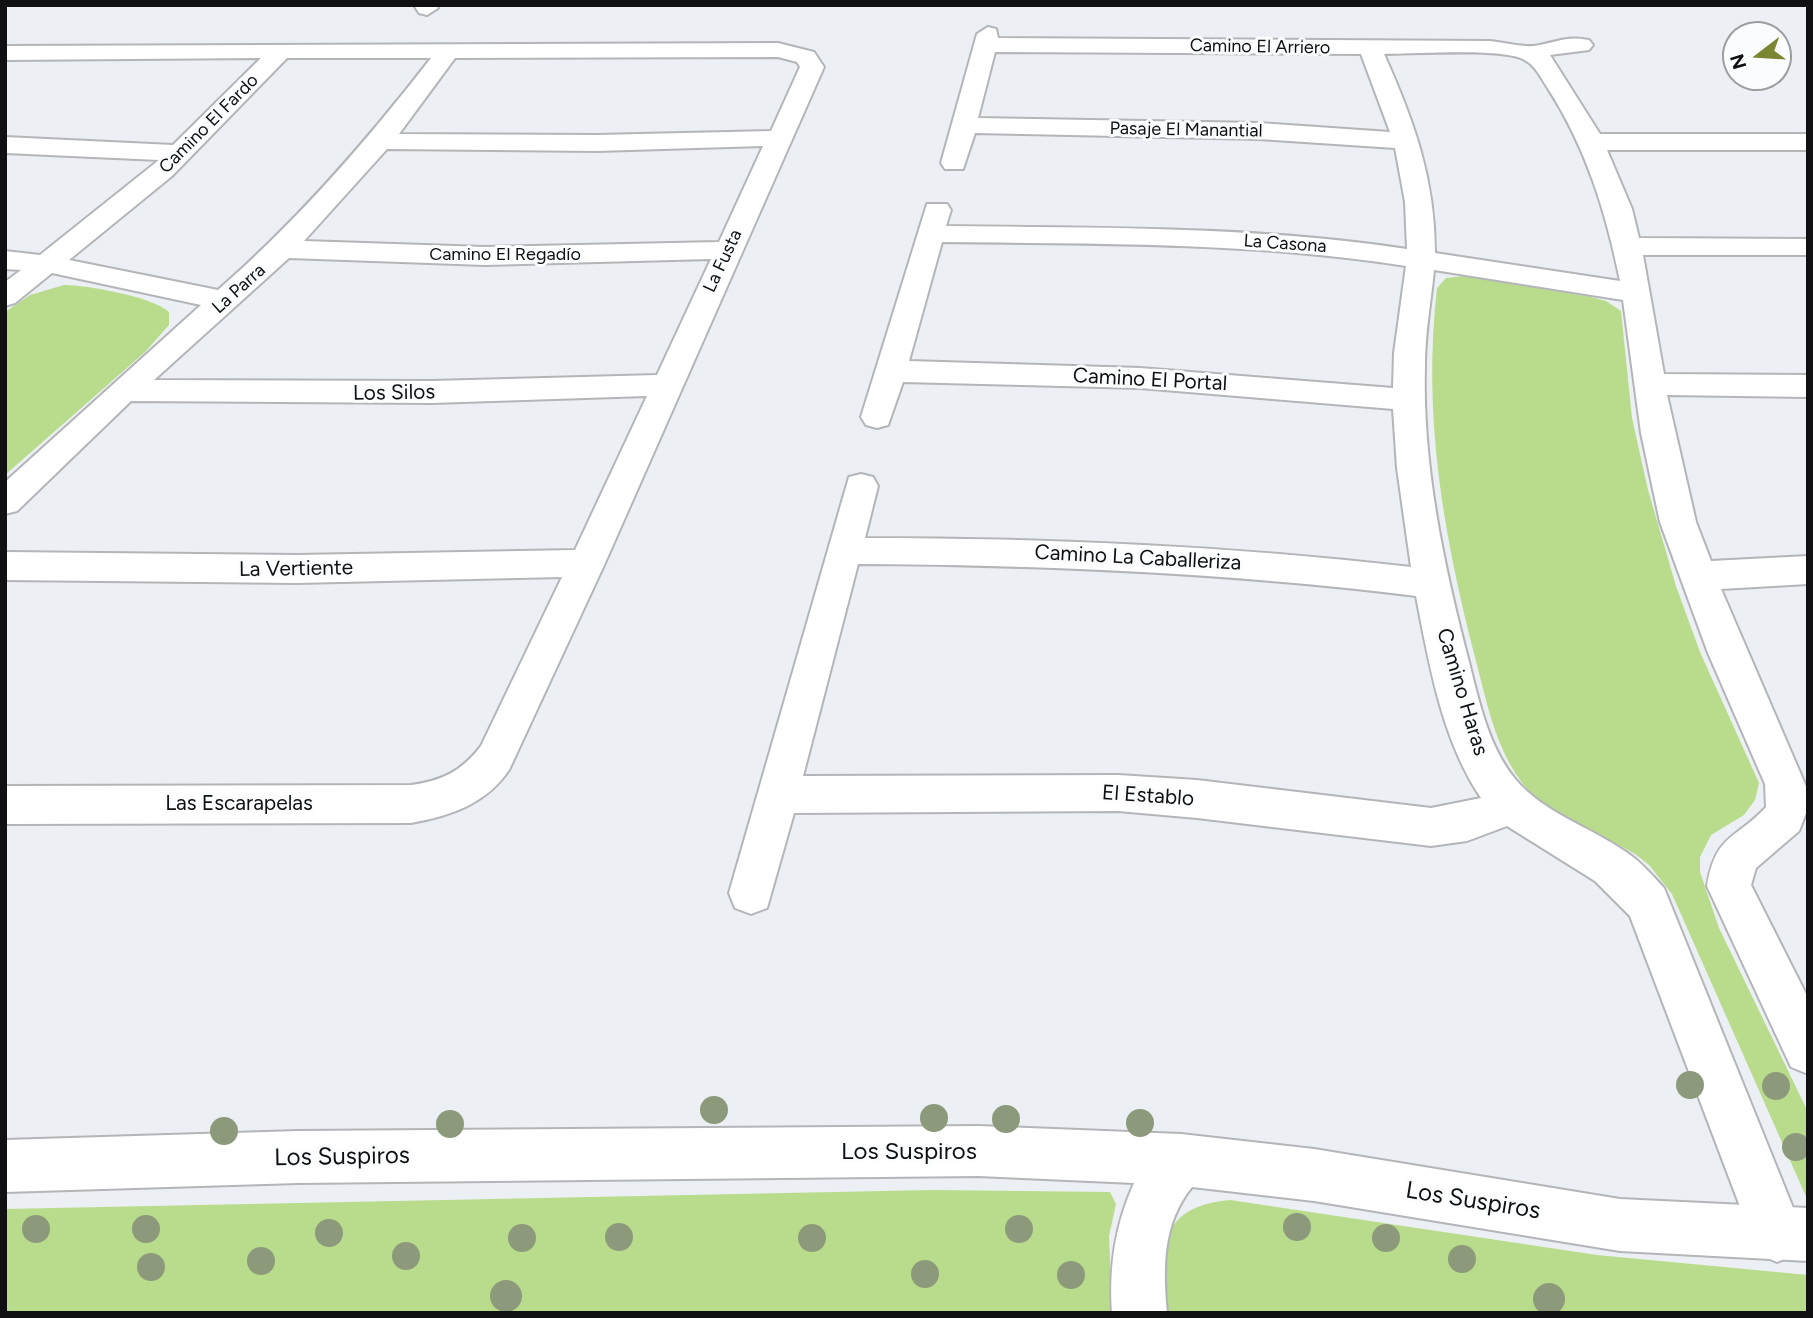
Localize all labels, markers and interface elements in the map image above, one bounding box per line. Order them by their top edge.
north arrow [1722,21,1792,91]
street label: Camino El Arriero [1190,35,1330,59]
text: N [1725,51,1751,72]
street label: Camino El Fardo [155,70,263,178]
street label: Pasaje El Manantial [1109,118,1263,142]
street label: La Fusta [699,226,747,296]
street label: La Casona [1243,230,1327,258]
street label: Camino El Regadío [429,244,581,266]
street label: La Parra [208,260,270,318]
street label: Camino El Portal [1072,363,1228,397]
street label: Los Silos [353,380,435,406]
street label: Camino La Caballeriza [1034,540,1242,576]
street label: La Vertiente [239,555,353,583]
street label: Camino Haras [1431,625,1493,759]
street label: El Establo [1101,780,1195,812]
street label: Las Escarapelas [165,791,313,817]
street label: Los Suspiros [841,1138,977,1166]
street label: Los Suspiros [274,1141,410,1173]
street label: Los Suspiros [1404,1176,1542,1226]

